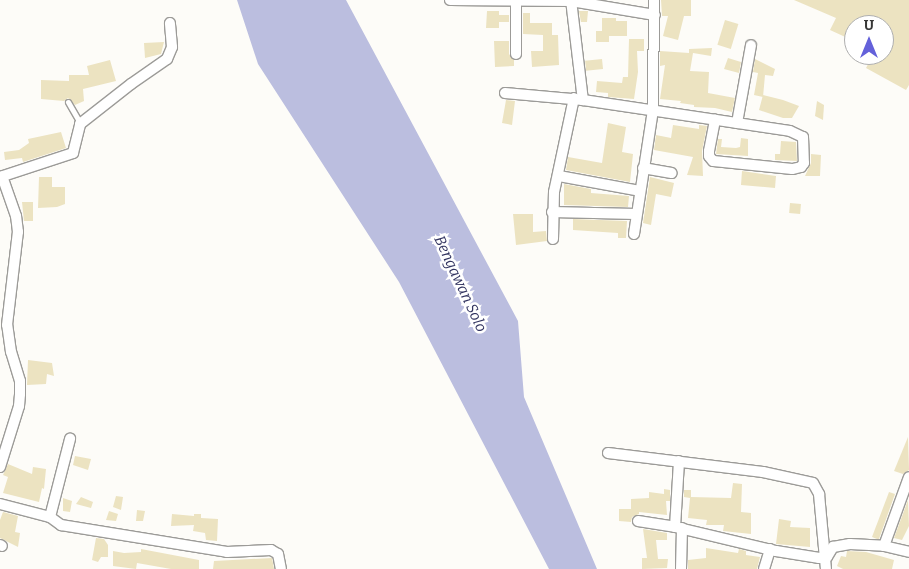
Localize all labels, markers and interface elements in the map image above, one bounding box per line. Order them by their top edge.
north arrow [844,15,894,65]
text: U [864,17,874,34]
water label: Bengawan Solo [430,233,490,335]

